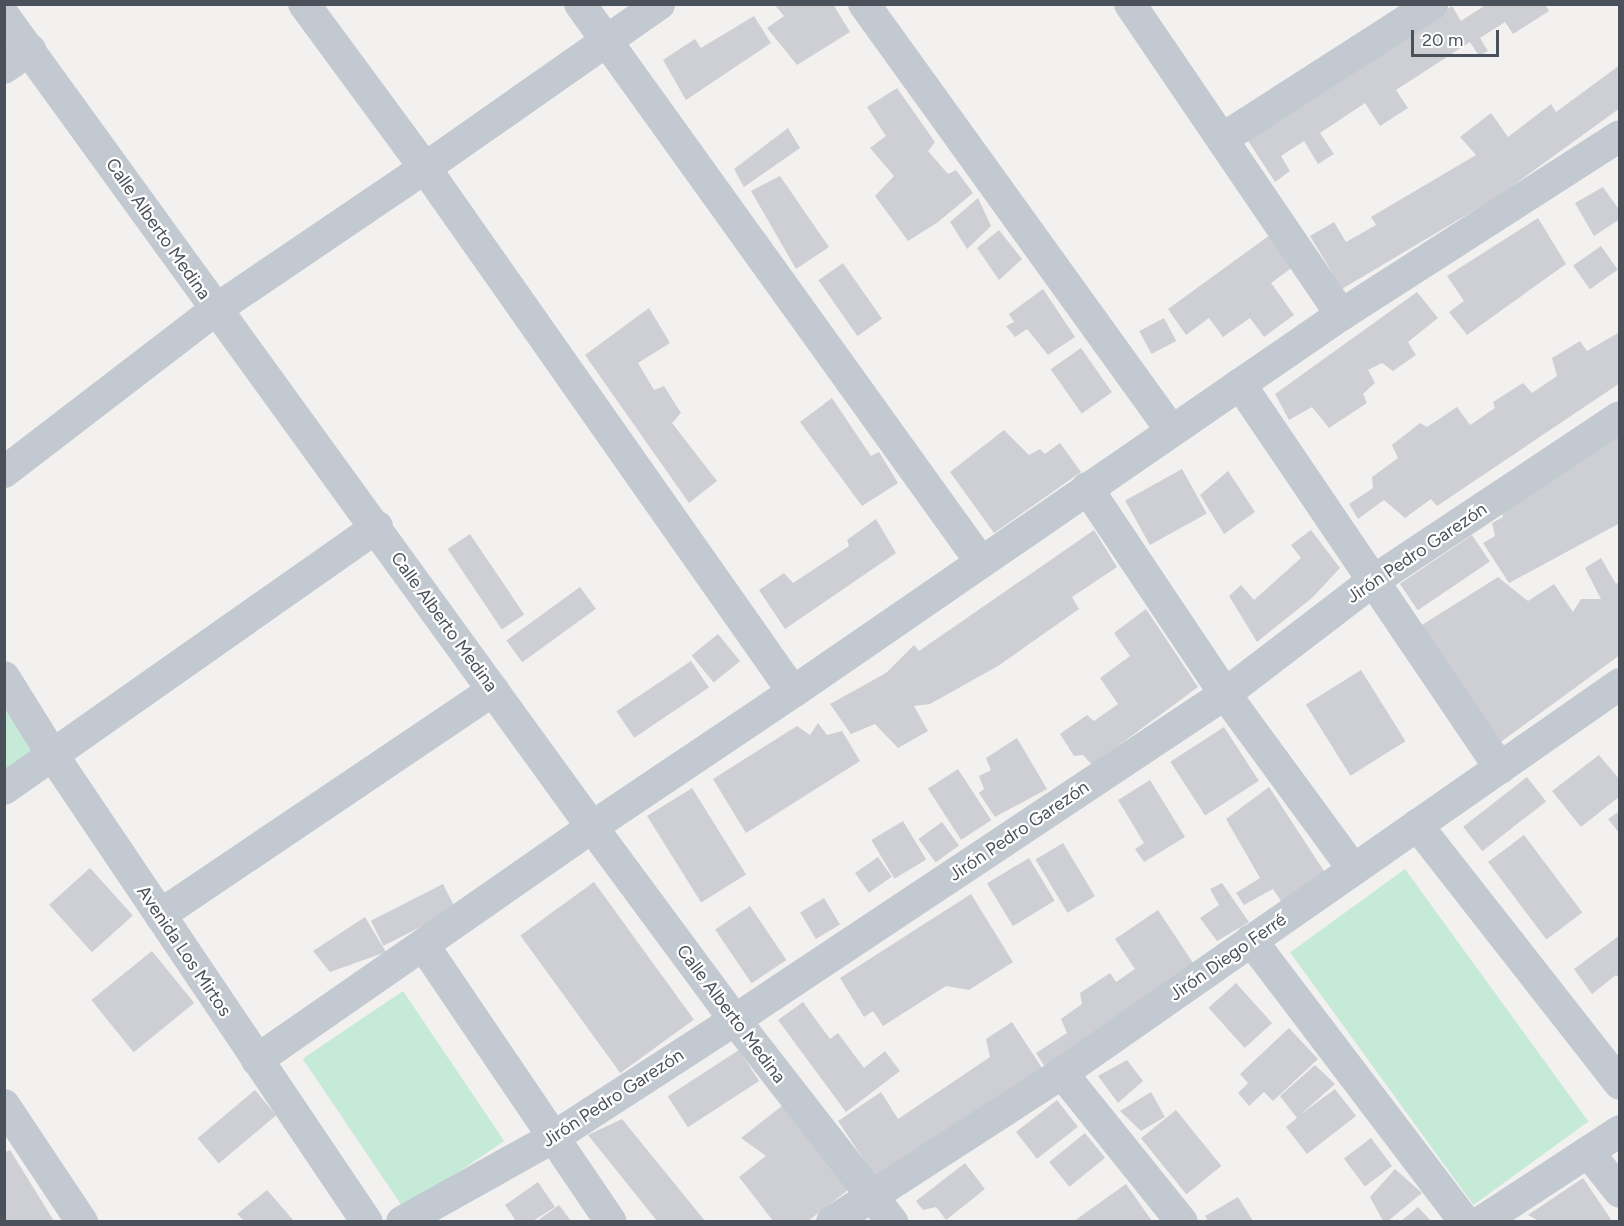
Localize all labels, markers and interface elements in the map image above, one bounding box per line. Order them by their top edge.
scale bar [1414,18,1502,56]
text: 20 m [1422,29,1463,51]
street label: Calle Alberto Medina [101,154,215,304]
street label: Jirón Pedro Garezón [1343,498,1491,608]
street label: Calle Alberto Medina [386,548,502,696]
street label: Jirón Pedro Garezón [945,776,1093,886]
street label: Avenida Los Mirtos [132,882,236,1020]
street label: Jirón Diego Ferré [1165,909,1291,1005]
street label: Calle Alberto Medina [672,941,790,1087]
street label: Jirón Pedro Garezón [538,1044,688,1152]

